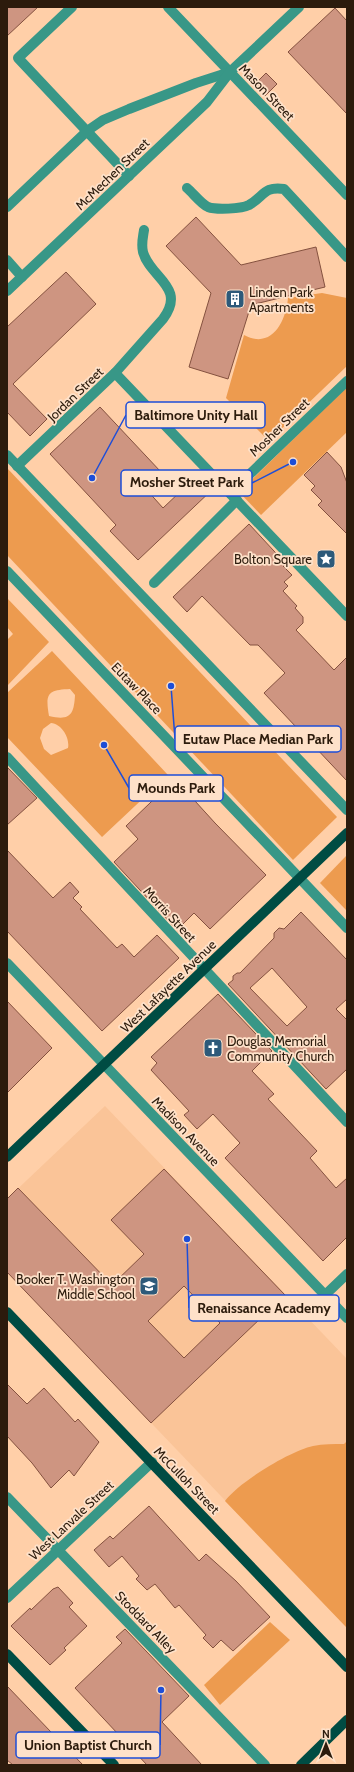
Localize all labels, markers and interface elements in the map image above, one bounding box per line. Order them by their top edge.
street label: Mason Street [236,60,298,124]
street label: McMechen Street [72,134,153,213]
place label: Linden Park Apartments [249,284,315,315]
building icon: Linden Park Apartments [224,288,246,310]
street label: Jordan Street [43,363,107,425]
street label: Mosher Street [246,394,313,460]
callout: Baltimore Unity Hall [126,402,265,428]
text: Baltimore Unity Hall [134,406,258,424]
callout: Mosher Street Park [121,470,252,496]
text: Mosher Street Park [130,473,244,491]
place icon: Bolton Square [315,548,337,570]
place label: Bolton Square [234,551,312,567]
street label: Eutaw Place [108,659,166,717]
callout: Eutaw Place Median Park [175,726,341,752]
text: Eutaw Place Median Park [183,730,333,748]
callout: Mounds Park [129,775,223,801]
text: Mounds Park [137,779,215,797]
street label: Morris Street [140,883,200,946]
street label: West Lafayette Avenue [117,936,219,1036]
place label: Douglas Memorial Community Church [227,1033,334,1064]
church icon: Douglas Memorial Community Church [202,1037,224,1059]
street label: Madison Avenue [149,1093,223,1169]
place label: Booker T. Washington Middle School [16,1271,135,1302]
school or university icon: Booker T. Washington Middle School [138,1275,160,1297]
callout: Renaissance Academy [189,1295,339,1321]
text: Renaissance Academy [197,1299,331,1317]
street label: McCulloh Street [151,1443,224,1517]
street label: West Lanvale Street [25,1476,117,1563]
street label: Stoddard Alley [112,1587,180,1657]
north arrow [306,1724,346,1764]
text: N [322,1727,330,1741]
callout: Union Baptist Church [16,1732,160,1758]
text: Union Baptist Church [24,1736,152,1754]

